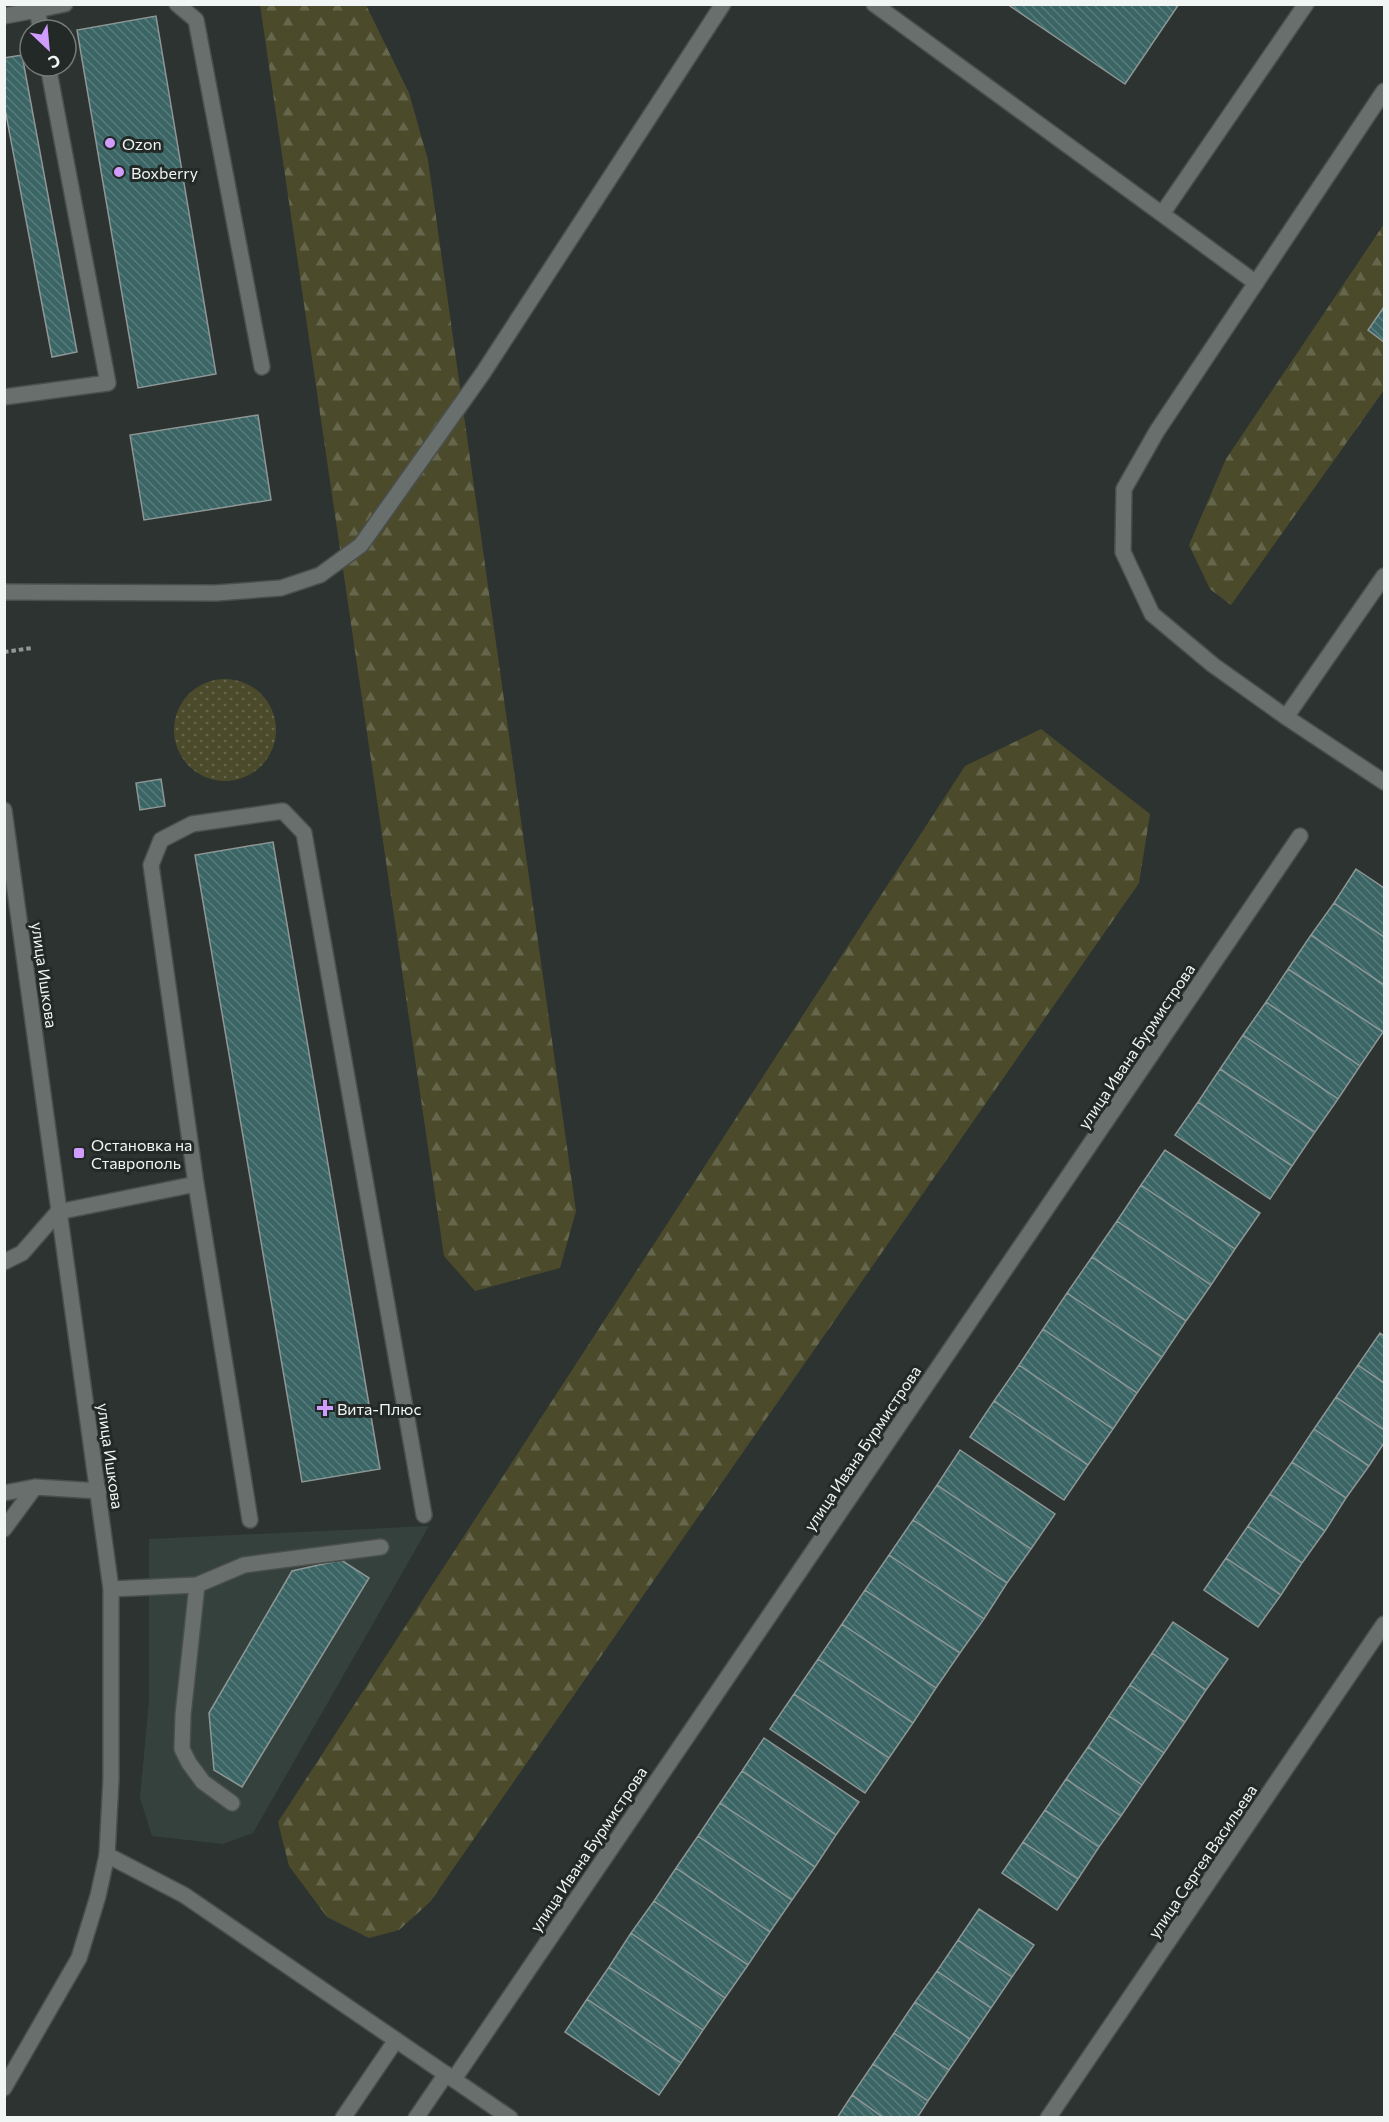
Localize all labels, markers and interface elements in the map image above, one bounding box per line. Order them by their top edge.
north arrow [18,18,78,78]
text: С [46,51,64,73]
place label: Ozon [122,134,162,153]
marker: Ozon [103,136,117,150]
place label: Boxberry [131,163,198,182]
marker: Boxberry [112,165,126,179]
street label: улица Ишкова [28,921,62,1029]
street label: улица Ивана Бурмистрова [1074,960,1198,1132]
place label: Остановка на Ставрополь [91,1135,192,1172]
marker: Остановка на Ставрополь [72,1146,86,1160]
street label: улица Ивана Бурмистрова [800,1362,924,1534]
place label: Вита-Плюс [337,1399,421,1418]
marker: Вита-Плюс [318,1401,332,1415]
street label: улица Ишкова [94,1402,128,1510]
street label: улица Ивана Бурмистрова [526,1763,650,1935]
street label: улица Сергея Васильева [1144,1781,1260,1941]

